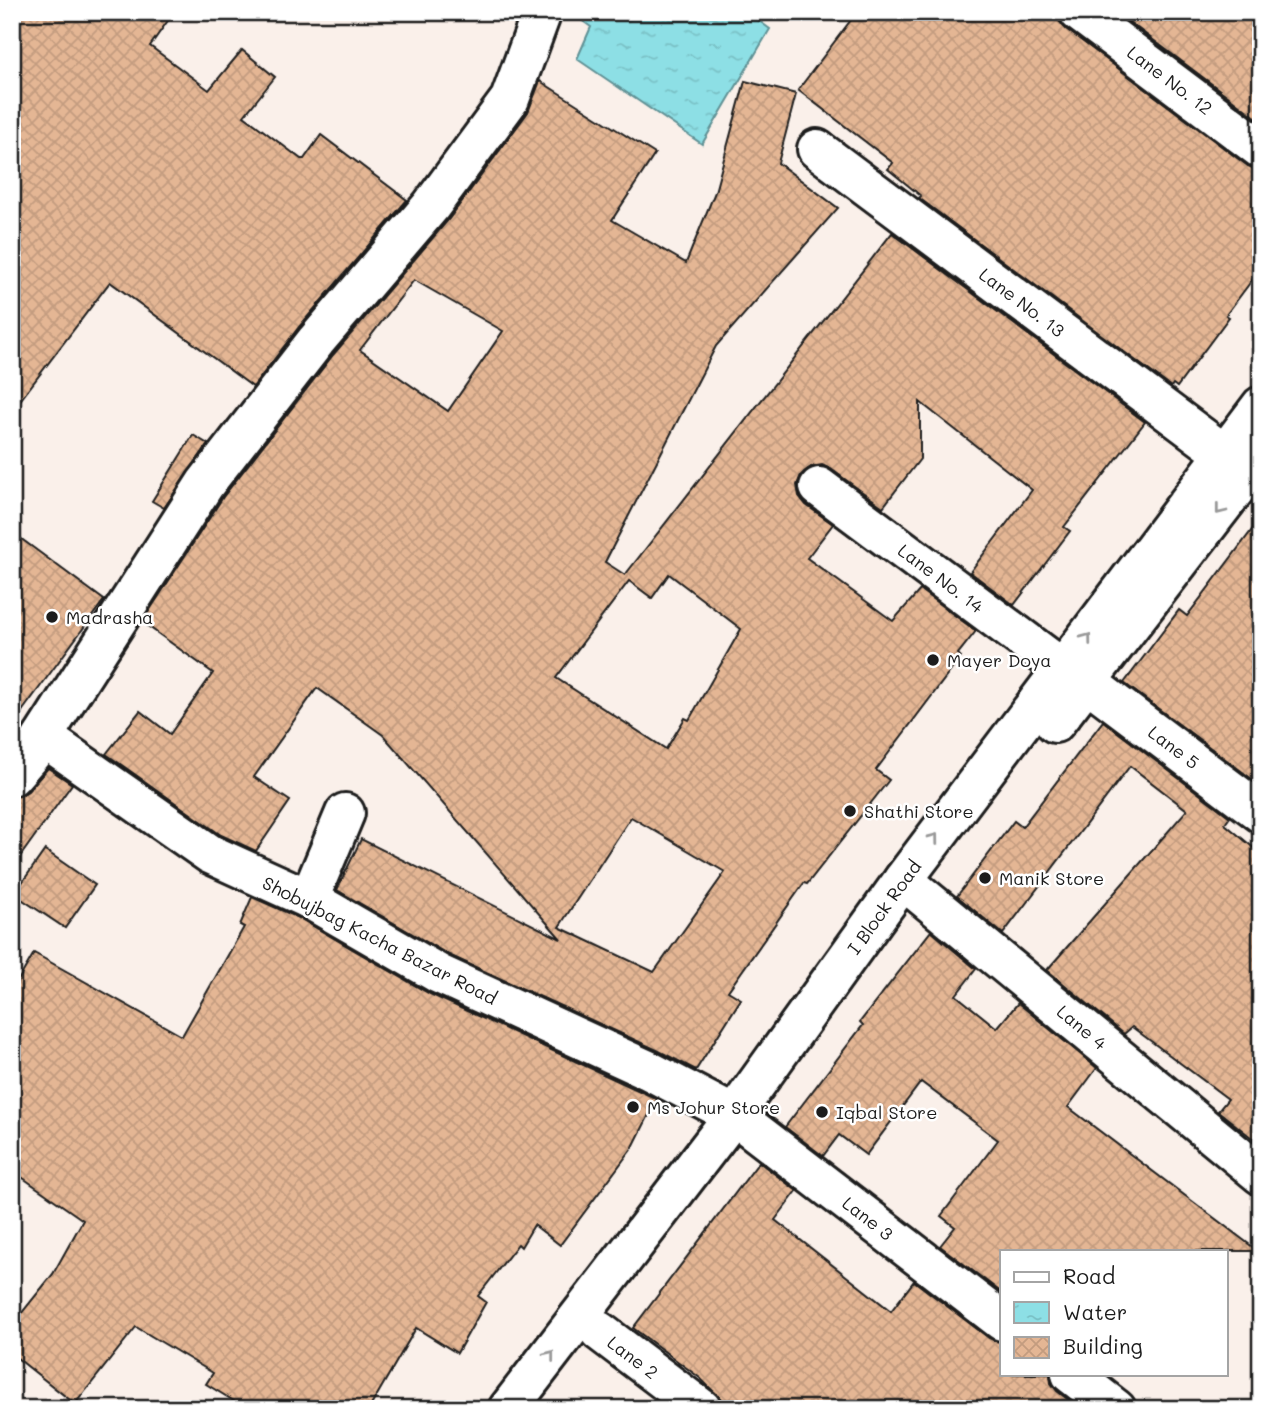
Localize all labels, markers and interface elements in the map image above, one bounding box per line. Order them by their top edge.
street label: Lane No. 12 [1123,40,1217,120]
street label: Lane No. 13 [974,262,1070,342]
one-way arrow [1215,503,1228,515]
street label: Lane No. 14 [893,538,989,618]
place label: Madrasha [66,605,153,629]
marker: Madrasha [44,609,60,625]
one-way arrow [1078,633,1091,645]
place label: Mayer Doya [947,648,1052,672]
marker: Mayer Doya [925,652,941,668]
street label: Lane 5 [1144,720,1204,774]
place label: Shathi Store [864,799,974,823]
marker: Shathi Store [842,803,858,819]
one-way arrow [926,833,939,846]
street label: I Block Road [842,855,926,959]
place label: Manik Store [999,866,1104,890]
street label: Shobujbag Kacha Bazar Road [259,870,501,1010]
marker: Manik Store [977,870,993,886]
street label: Lane 4 [1052,999,1112,1055]
place label: Ms Johur Store [647,1095,780,1119]
marker: Ms Johur Store [625,1099,641,1115]
place label: Iqbal Store [836,1100,937,1124]
marker: Iqbal Store [814,1104,830,1120]
street label: Lane 3 [838,1191,898,1245]
legend [1000,1250,1228,1376]
text: Road [1063,1262,1115,1289]
text: Water [1063,1298,1127,1325]
street label: Lane 2 [603,1330,663,1384]
text: Building [1063,1332,1143,1359]
one-way arrow [541,1350,554,1362]

